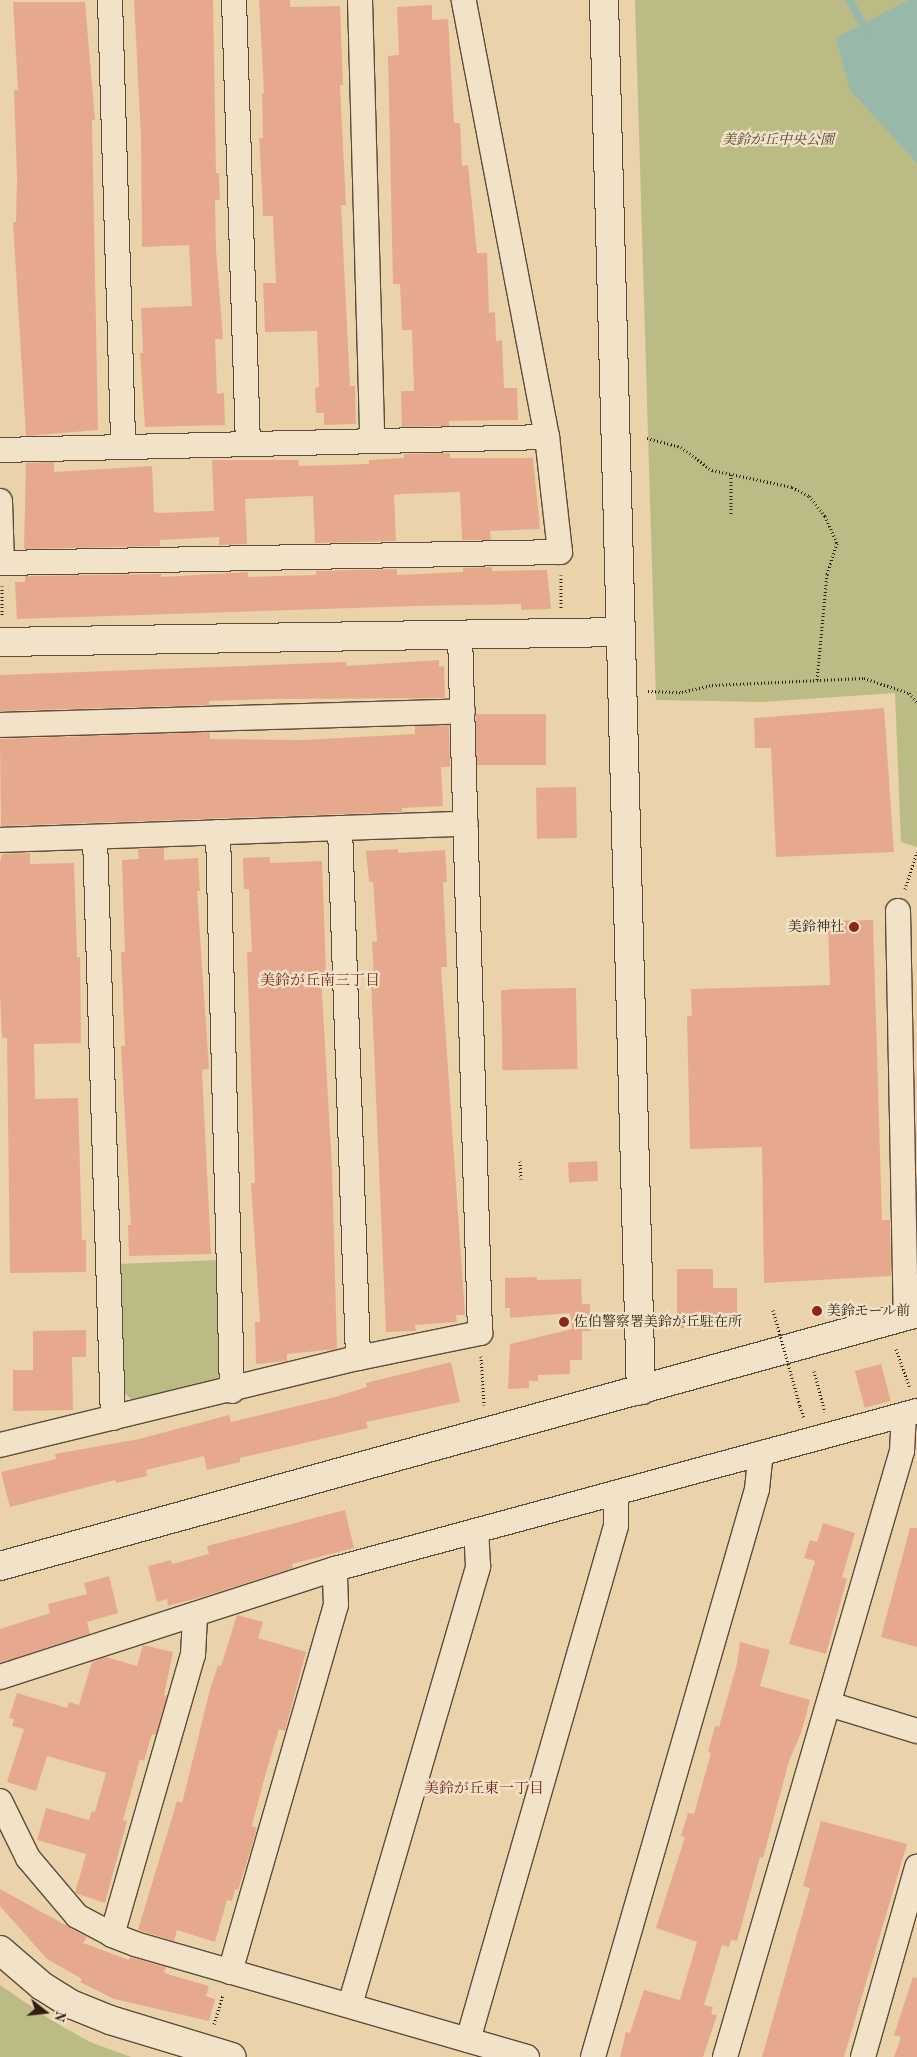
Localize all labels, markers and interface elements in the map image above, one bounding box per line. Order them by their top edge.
park label: 美鈴が丘中央公園 [722,132,834,148]
place label: 美鈴神社 [788,919,844,935]
marker: 美鈴神社 [848,921,860,933]
district label: 美鈴が丘南三丁目 [260,973,380,991]
place label: 美鈴モール前 [827,1303,910,1319]
marker: 美鈴モール前 [811,1305,823,1317]
place label: 佐伯警察署美鈴が丘駐在所 [574,1314,742,1330]
marker: 佐伯警察署美鈴が丘駐在所 [558,1316,570,1328]
district label: 美鈴が丘東一丁目 [424,1781,544,1799]
north arrow [20,1987,70,2037]
text: N [51,2009,68,2023]

